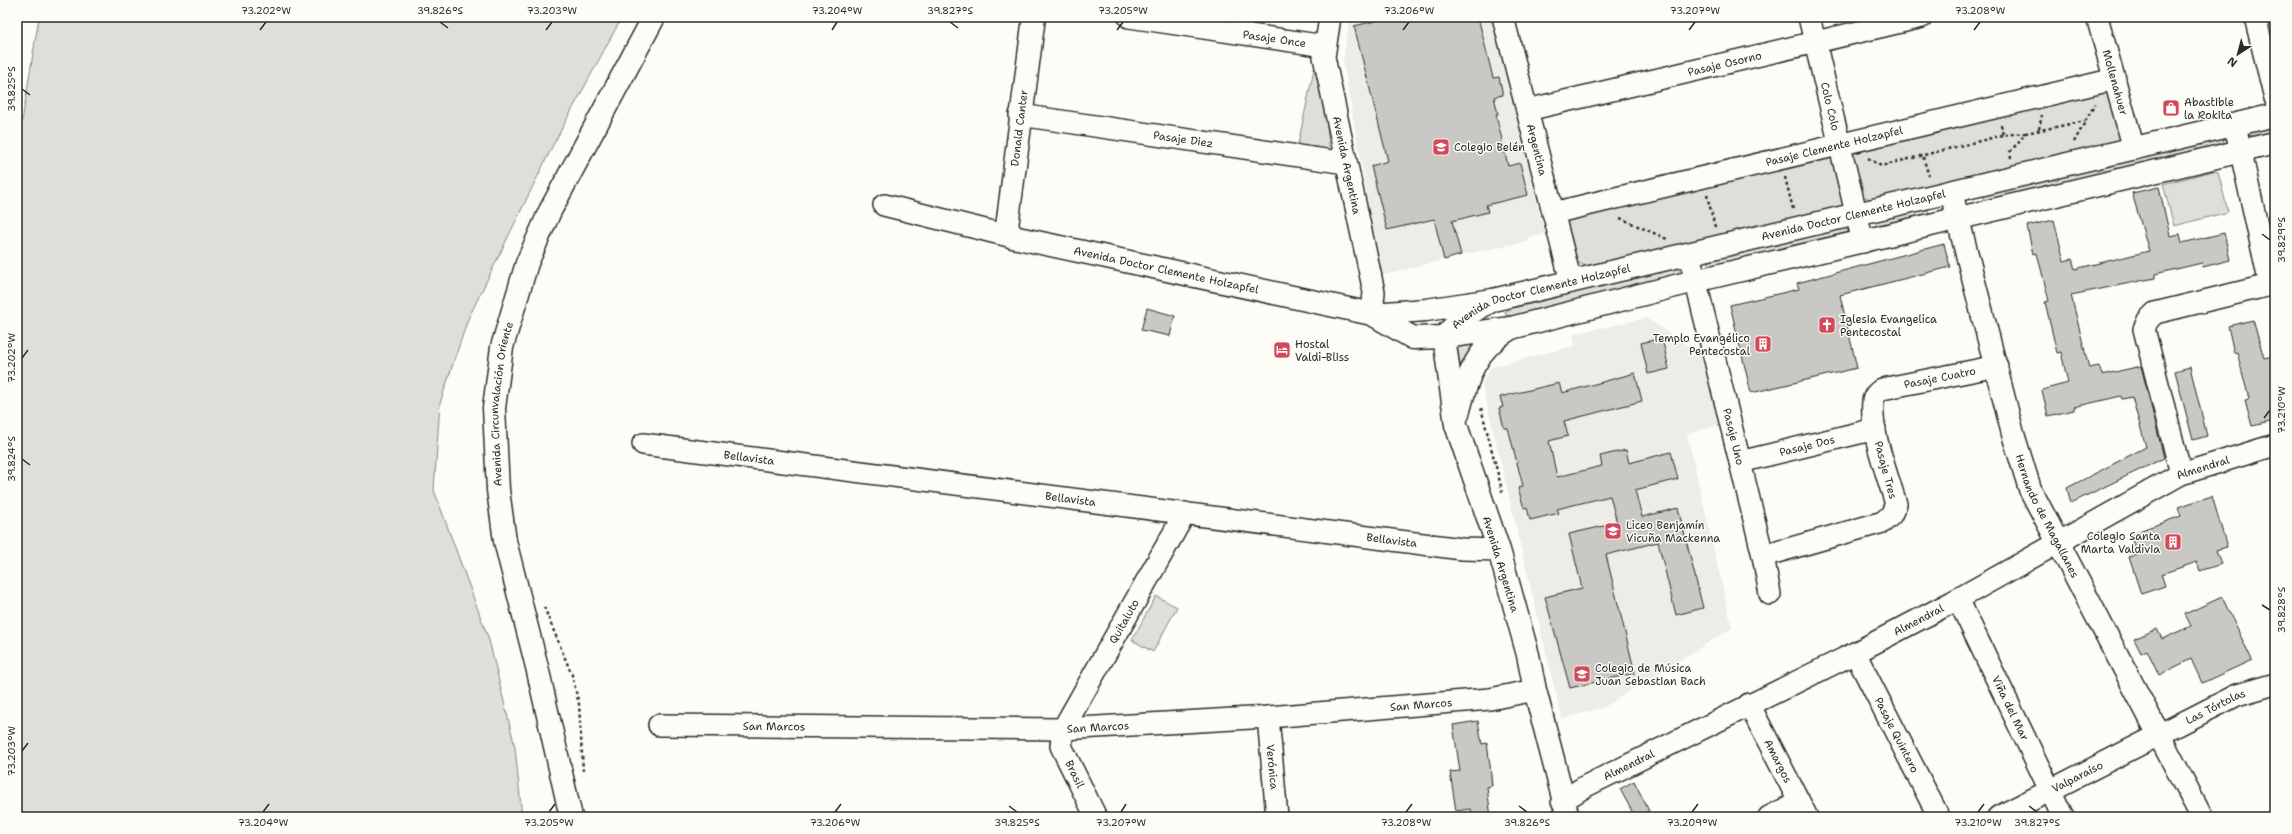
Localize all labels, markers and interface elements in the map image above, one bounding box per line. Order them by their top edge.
text: 73.202°W [241,4,292,17]
text: 39.826°S [417,4,464,17]
text: 73.203°W [527,4,578,17]
text: 73.204°W [812,4,863,17]
text: 39.827°S [927,4,973,17]
text: 73.205°W [1098,4,1148,17]
text: 73.206°W [1384,4,1435,17]
text: 73.207°W [1670,4,1721,17]
text: 73.208°W [1955,4,2006,17]
street label: Pasaje Once [1242,27,1307,51]
north arrow [2218,34,2258,74]
street label: Pasaje Osorno [1686,48,1763,80]
street label: Mollenahuer [2099,48,2131,117]
text: N [2224,53,2240,70]
text: 39.825°S [5,66,18,112]
street label: Colo Colo [1817,81,1843,133]
street label: Donald Canter [1007,89,1032,167]
place label: Abastible la Rokita [2184,95,2234,123]
shop icon: Abastible la Rokita [2161,98,2181,118]
street label: Avenida Argentina [1329,115,1364,216]
street label: Argentina [1523,122,1550,178]
street label: Pasaje Clemente Holzapfel [1764,123,1905,170]
street label: Pasaje Diez [1152,128,1214,151]
school or university icon: Colegio Belén [1431,137,1451,157]
place label: Colegio Belén [1454,140,1525,155]
street label: Avenida Doctor Clemente Holzapfel [1760,186,1948,244]
text: 39.829°S [2275,216,2288,263]
street label: Avenida Doctor Clemente Holzapfel [1072,243,1261,298]
street label: Avenida Doctor Clemente Holzapfel [1448,261,1632,333]
place label: Iglesia Evangelica Pentecostal [1840,312,1937,340]
church icon: Iglesia Evangelica Pentecostal [1817,315,1837,335]
street label: Avenida Circunvalación Oriente [487,320,517,487]
place label: Templo Evangélico Pentecostal [1653,331,1751,359]
text: 73.202°W [5,332,18,383]
building icon: Templo Evangélico Pentecostal [1753,334,1773,354]
place label: Hostal Valdi-Bliss [1295,337,1349,365]
hotel icon: Hostal Valdi-Bliss [1272,340,1292,360]
street label: Pasaje Cuatro [1903,363,1978,392]
text: 73.210°W [2275,386,2288,434]
street label: Pasaje Uno [1719,407,1748,467]
street label: Pasaje Dos [1778,432,1836,460]
text: 39.824°S [5,436,18,482]
street label: Pasaje Tres [1871,439,1900,501]
street label: Bellavista [723,447,775,469]
street label: Hernando de Magallanes [2012,452,2082,581]
street label: Almendral [2173,452,2232,483]
street label: Bellavista [1044,489,1097,510]
street label: Avenida Argentina [1479,514,1522,614]
place label: Liceo Benjamín Vicuña Mackenna [1626,518,1720,546]
school or university icon: Liceo Benjamín Vicuña Mackenna [1603,521,1623,541]
place label: Colegio Santa Marta Valdivia [2081,529,2160,557]
street label: Bellavista [1366,530,1418,551]
building icon: Colegio Santa Marta Valdivia [2163,532,2183,552]
text: 39.828°S [2275,586,2288,633]
street label: Quitaluto [1106,596,1143,647]
street label: Almendral [1891,600,1947,640]
place label: Colegio de Música Juan Sebastian Bach [1595,661,1706,689]
school or university icon: Colegio de Música Juan Sebastian Bach [1572,664,1592,684]
street label: Viña del Mar [1988,673,2032,743]
street label: Las Tórtolas [2183,686,2247,728]
street label: San Marcos [1389,695,1453,715]
street label: Pasaje Quintero [1871,695,1922,776]
street label: San Marcos [1066,718,1130,737]
street label: San Marcos [743,719,805,734]
text: 73.203°W [5,725,18,776]
street label: Amargos [1760,737,1795,786]
street label: Verónica [1262,743,1282,790]
street label: Almendral [1601,746,1658,784]
street label: Brasil [1061,758,1088,791]
street label: Valparaíso [2049,758,2106,796]
text: 73.204°W [238,816,289,829]
text: 73.205°W [524,816,574,829]
text: 73.206°W [810,816,861,829]
text: 39.825°S [994,816,1040,829]
text: 73.207°W [1096,816,1147,829]
text: 73.208°W [1381,816,1432,829]
text: 39.826°S [1504,816,1551,829]
text: 73.209°W [1667,816,1718,829]
text: 73.210°W [1954,816,2002,829]
text: 39.827°S [2014,816,2060,829]

